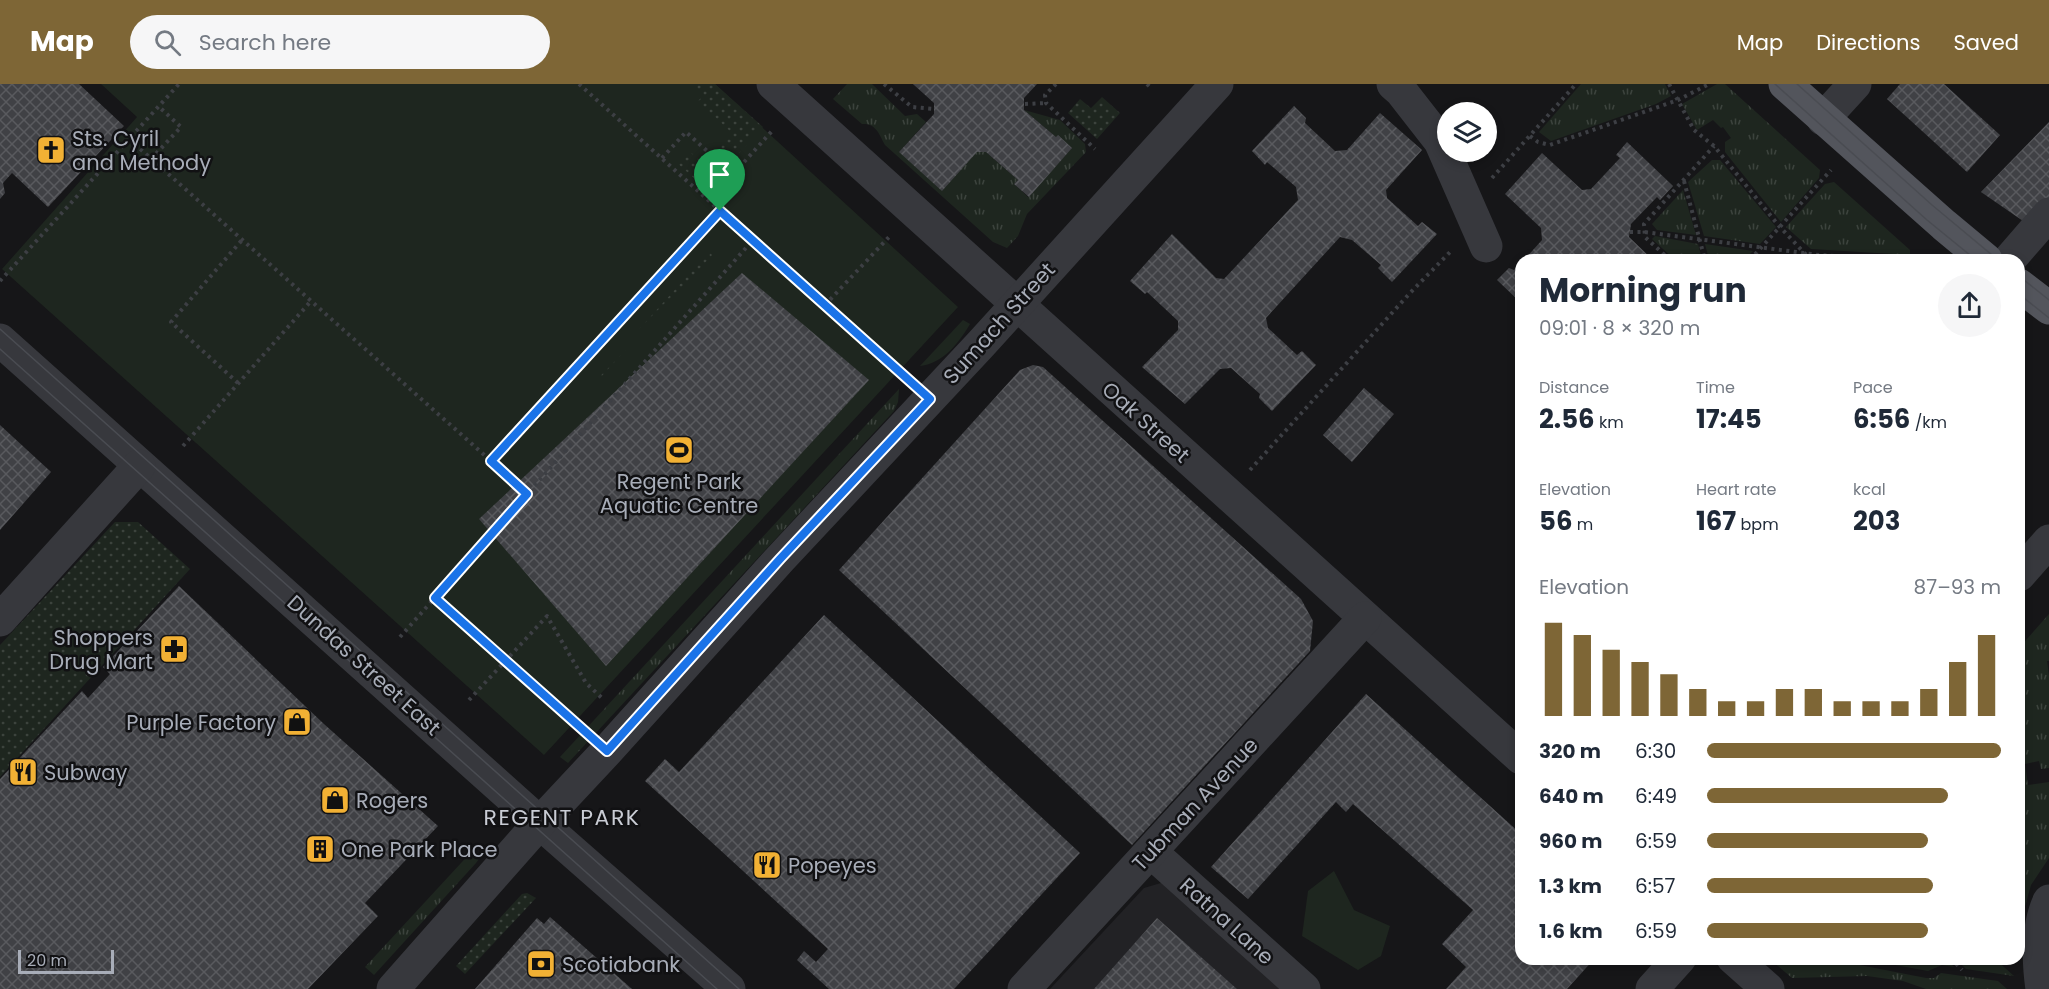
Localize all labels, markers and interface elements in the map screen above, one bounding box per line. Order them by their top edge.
search box [130,15,550,69]
text: Map [30,22,94,61]
icon: search [151,26,184,59]
text: Search here [199,27,331,58]
text: Map [1737,28,1783,57]
text: Directions [1816,28,1920,57]
text: Saved [1953,28,2019,57]
map controls [1437,102,1497,162]
button: layers [1437,102,1497,162]
place label: Sts. Cyril and Methody [72,124,211,177]
church icon: Sts. Cyril and Methody [35,134,67,166]
pin [694,149,745,211]
icon: arrive [703,158,736,191]
street label: Sumach Street [936,256,1062,390]
text: Morning run [1539,267,1747,314]
button: share [1938,274,2001,337]
text: 09:01 · 8 × 320 m [1539,314,1700,342]
street label: Oak Street [1096,375,1196,469]
text: Distance [1539,376,1609,399]
text: Time [1696,376,1735,399]
text: Pace [1853,376,1893,399]
text: 2.56 [1539,401,1595,437]
text: 17:45 [1696,401,1762,437]
text: 6:56 [1853,401,1910,437]
text: km [1595,411,1624,434]
text: /km [1910,411,1947,434]
sports icon: Regent Park Aquatic Centre [663,434,695,466]
place label: Regent Park Aquatic Centre [600,467,758,520]
text: Elevation [1539,478,1611,501]
text: Heart rate [1696,478,1776,501]
text: kcal [1853,478,1886,501]
text: 56 [1539,503,1572,539]
text: 167 [1696,503,1736,539]
text: 203 [1853,503,1901,539]
text: m [1572,513,1593,536]
text: bpm [1736,513,1779,536]
text: Elevation [1539,573,1629,601]
text: 87–93 m [1914,573,2001,601]
street label: Dundas Street East [281,588,447,742]
place label: Shoppers Drug Mart [49,623,153,676]
pharmacy icon: Shoppers Drug Mart [158,633,190,665]
shop icon: Purple Factory [281,706,313,738]
place label: Purple Factory [126,708,276,737]
street label: Tubman Avenue [1125,731,1265,877]
text: 320 m [1539,737,1601,765]
text: 6:30 [1635,737,1676,765]
restaurant icon: Subway [7,756,39,788]
place label: Subway [44,758,127,787]
text: 640 m [1539,782,1604,810]
text: 6:49 [1635,782,1677,810]
shop icon: Rogers [319,784,351,816]
place label: Rogers [356,786,428,815]
district label: REGENT PARK [484,802,640,833]
text: 960 m [1539,827,1603,855]
text: 6:59 [1635,827,1677,855]
building icon: One Park Place [304,833,336,865]
place label: One Park Place [341,835,497,864]
restaurant icon: Popeyes [751,849,783,881]
place label: Popeyes [788,851,877,880]
street label: Ratna Lane [1174,871,1280,971]
text: 1.3 km [1539,872,1602,900]
text: 6:57 [1635,872,1675,900]
text: 1.6 km [1539,917,1603,945]
text: 6:59 [1635,917,1677,945]
scale bar [18,947,114,974]
bank icon: Scotiabank [525,948,557,980]
text: 20 m [27,949,67,972]
place label: Scotiabank [562,950,680,979]

